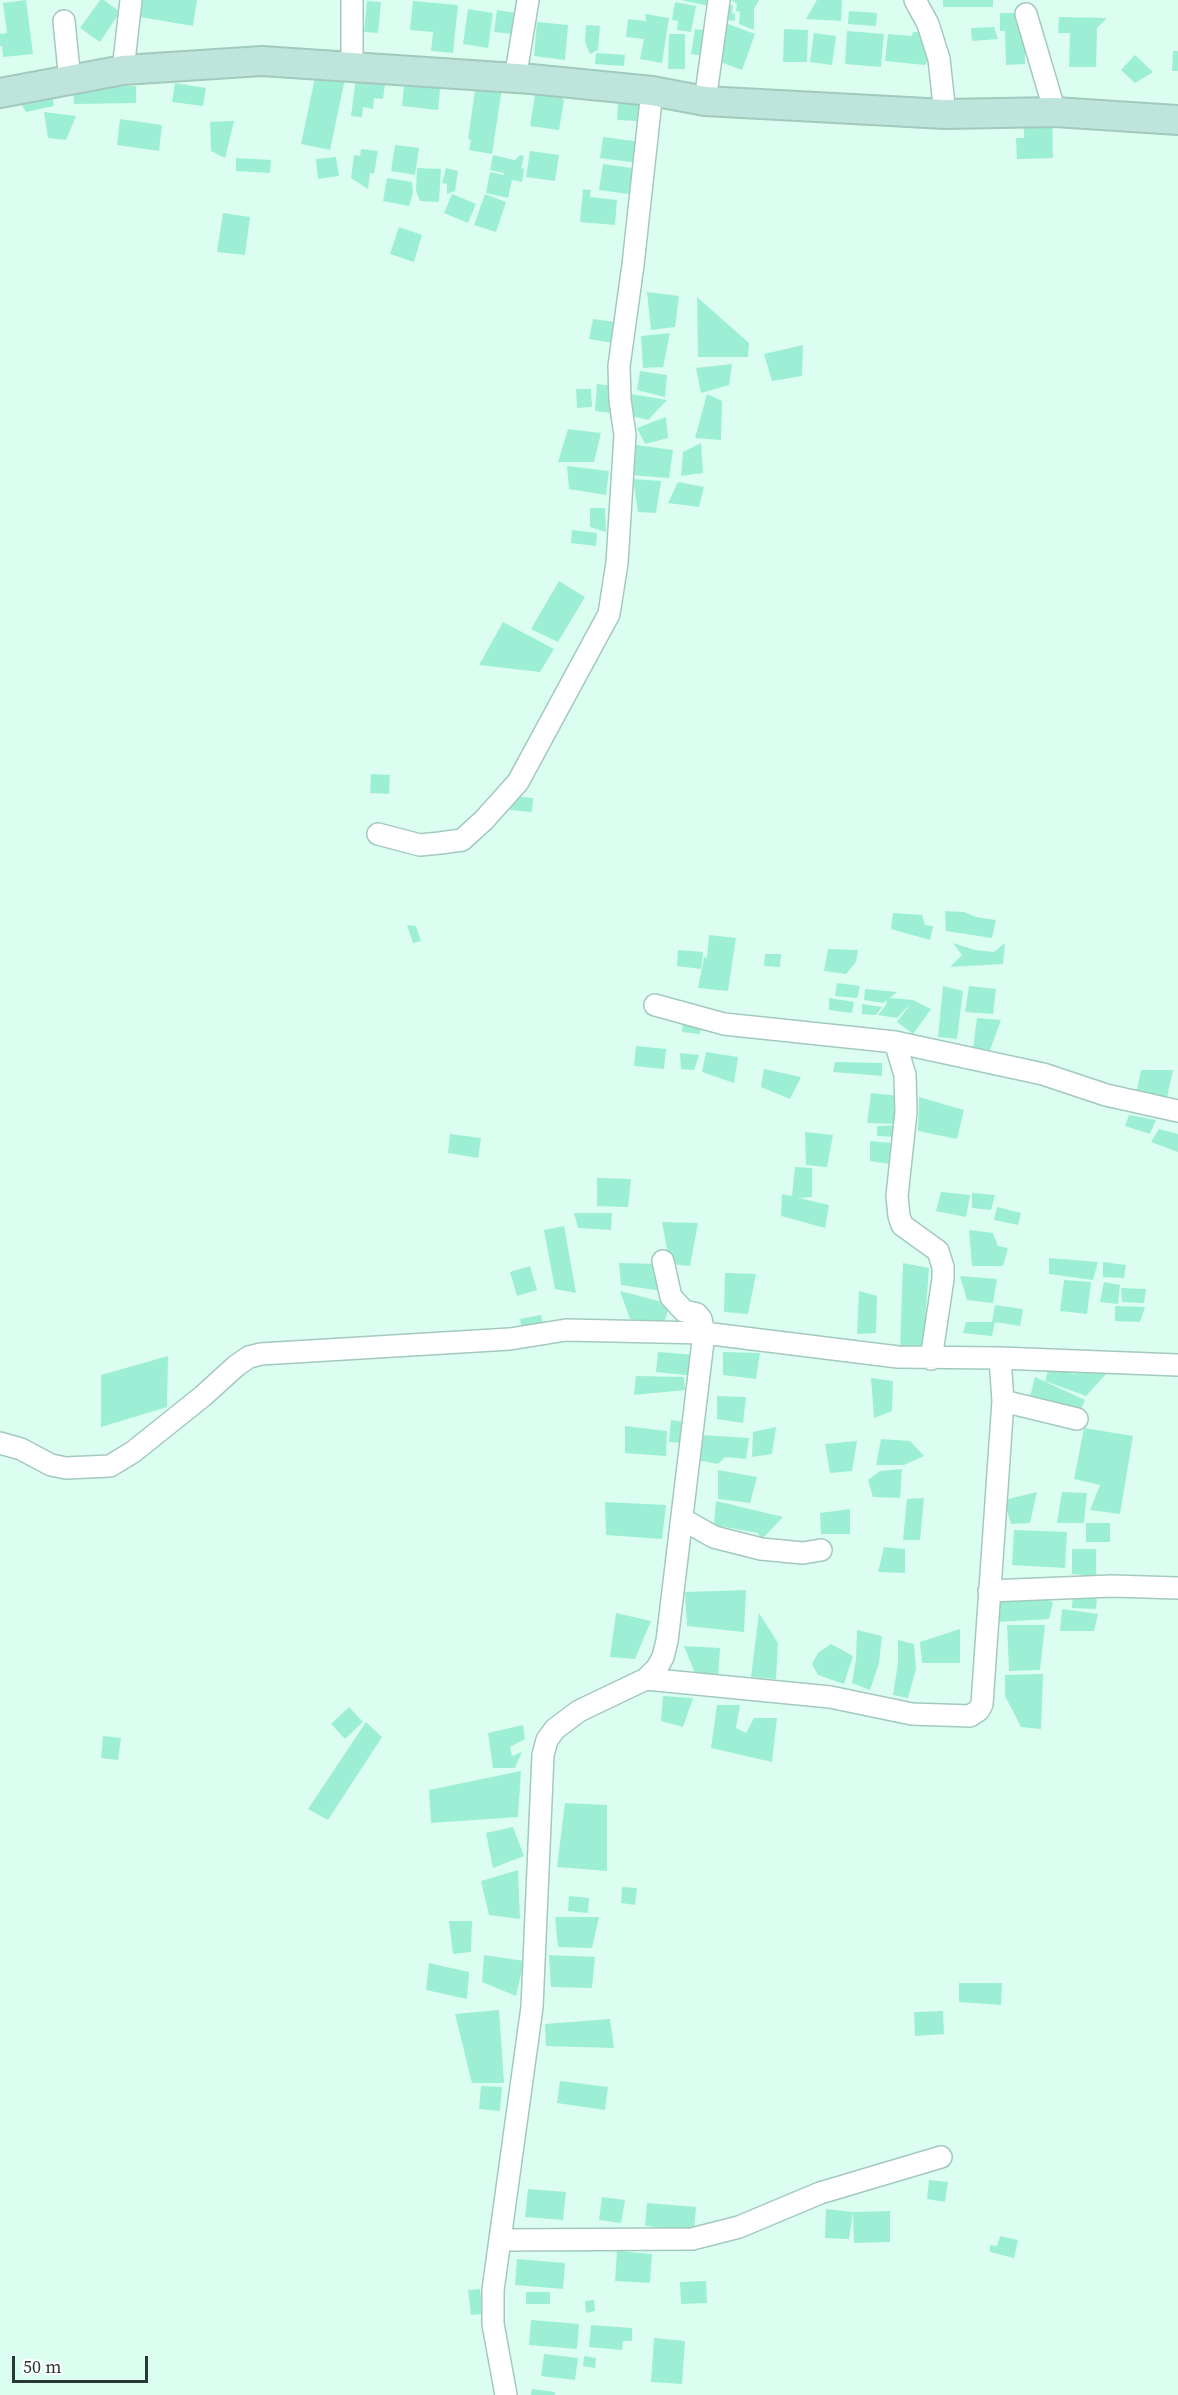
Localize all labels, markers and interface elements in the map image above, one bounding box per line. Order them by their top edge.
scale bar [15,2344,152,2382]
text: 50 m [23,2354,61,2379]

